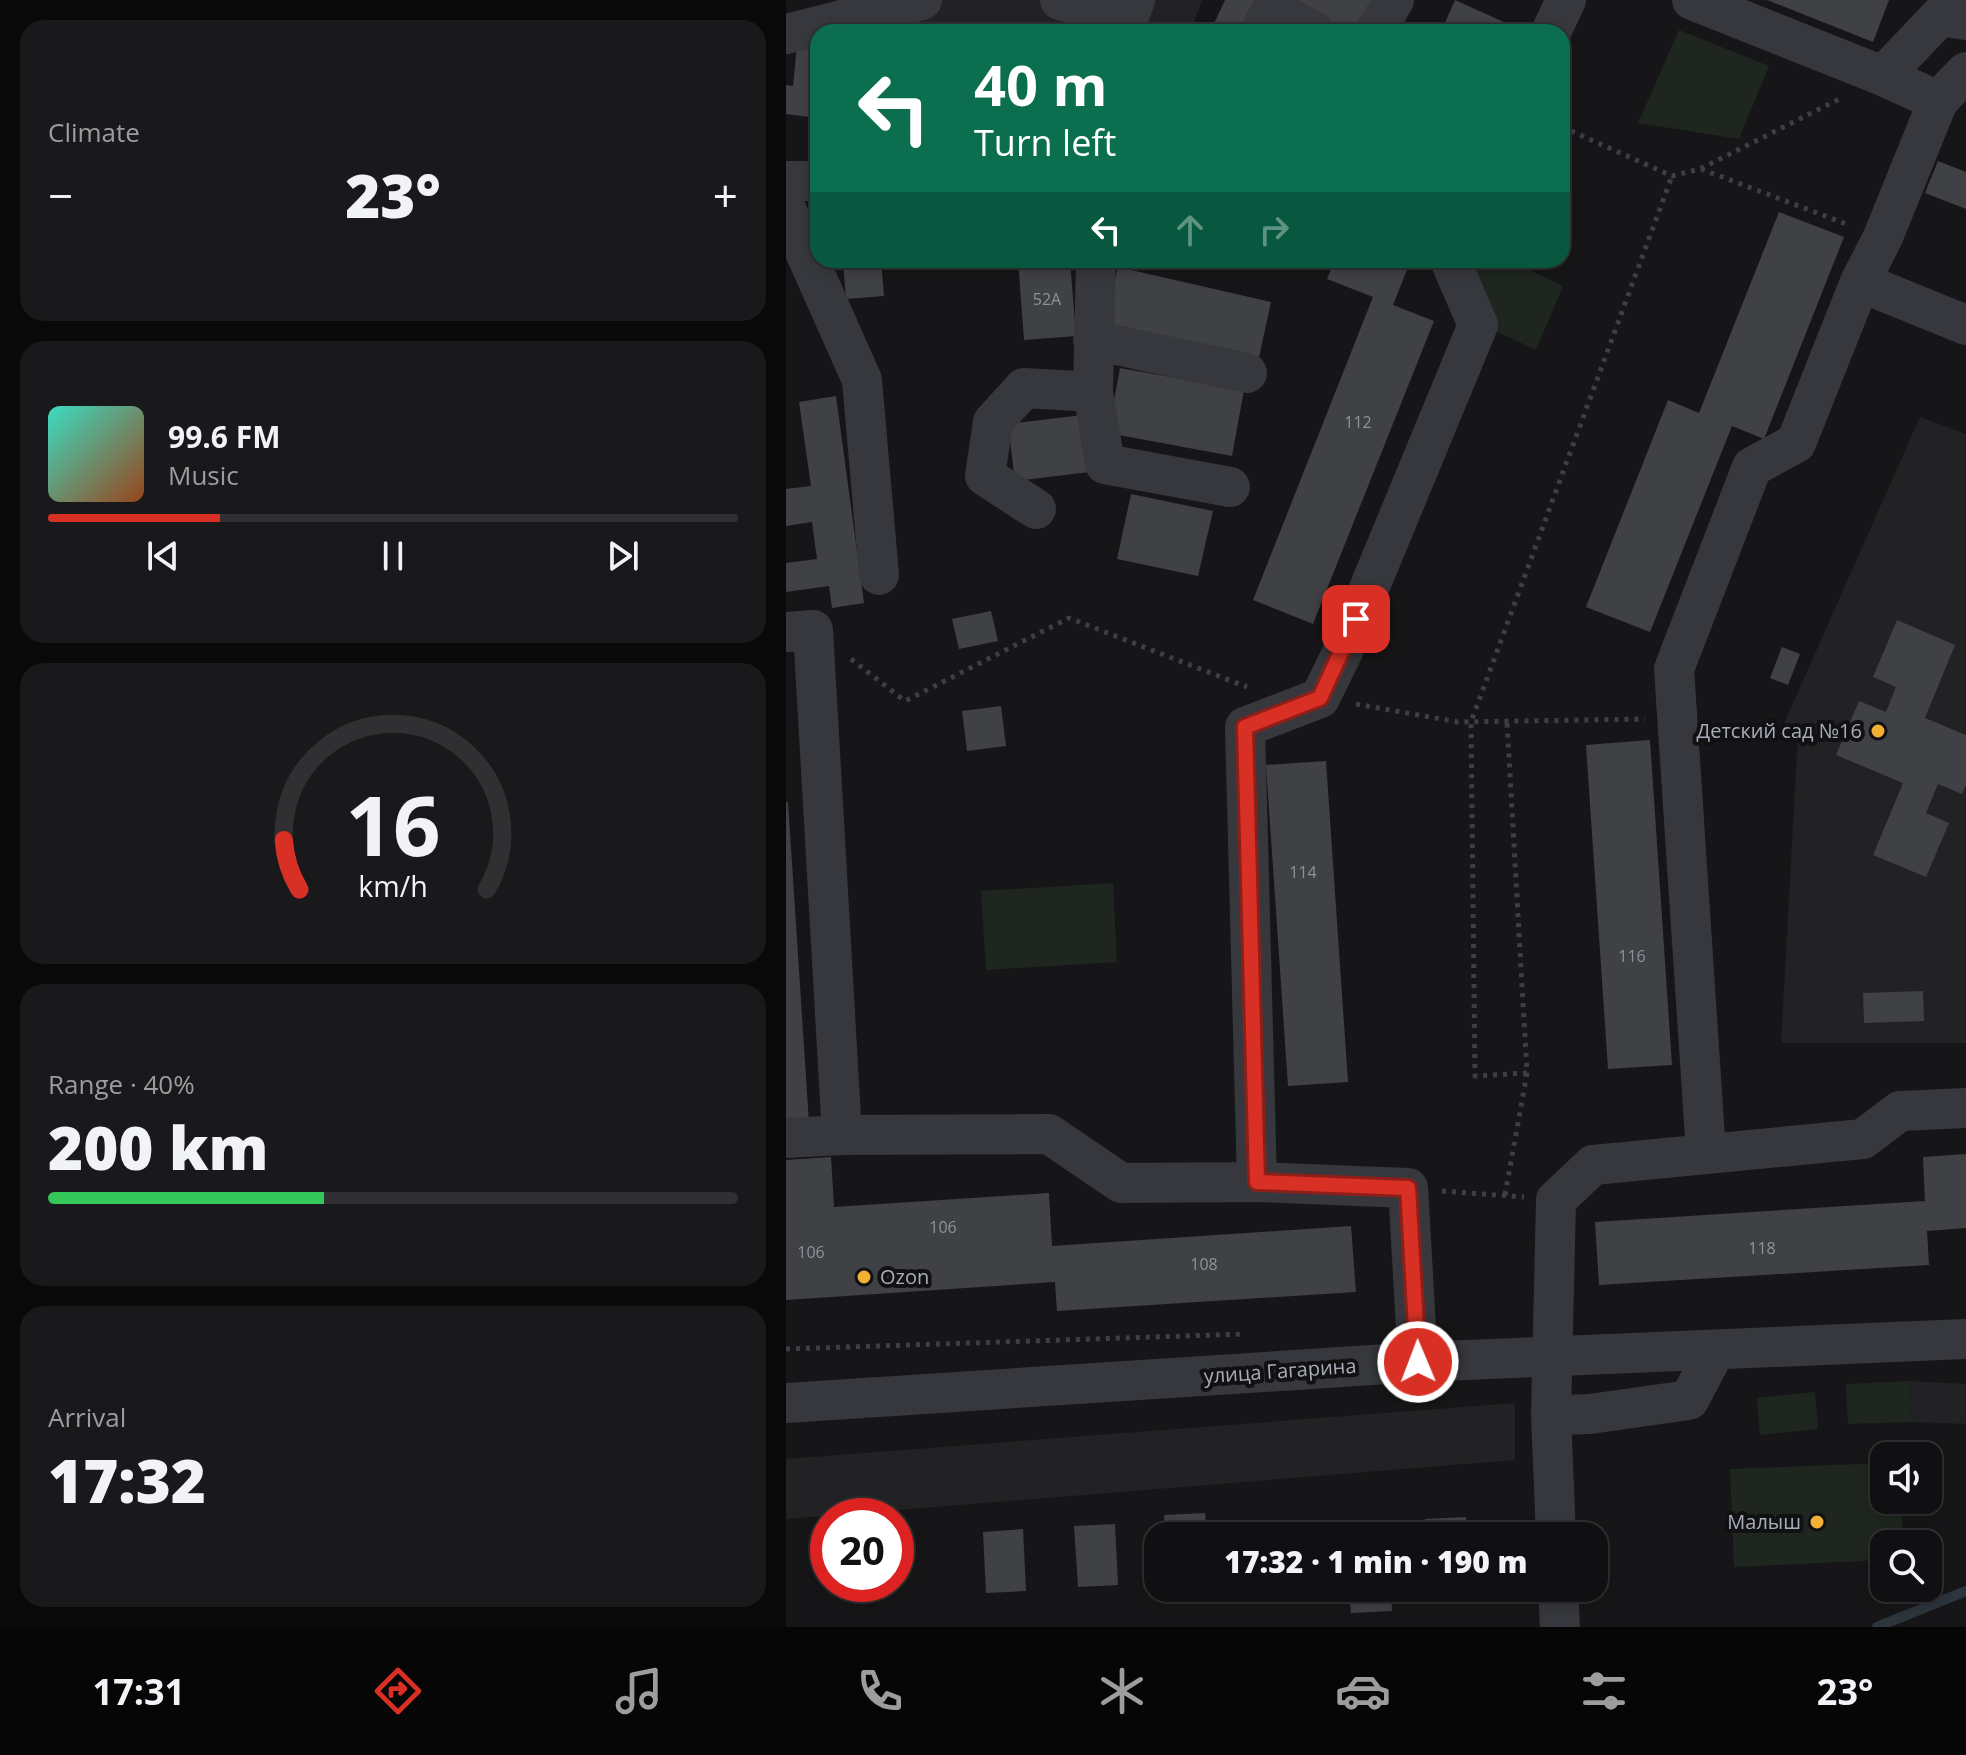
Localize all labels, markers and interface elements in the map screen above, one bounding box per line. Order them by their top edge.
text: 40 m [974,46,1108,122]
icon: left [842,56,946,160]
text: Climate [48,114,140,150]
text: Turn left [974,118,1116,167]
text: 23° [345,154,441,236]
text: − [48,165,73,225]
text: + [713,165,738,225]
icon: left [1084,208,1128,252]
icon: ahead [1168,208,1212,252]
icon: right [1252,208,1296,252]
house number: 52А [1033,288,1062,310]
house number: 112 [1344,411,1372,433]
text: 99.6 FM [168,416,281,457]
text: Music [168,457,239,493]
icon: previous [141,534,185,578]
icon: pause [371,534,415,578]
icon: next [601,534,645,578]
pin [1322,585,1390,653]
icon: arrive [1334,597,1378,641]
place label: Детский сад №16 [1697,717,1862,744]
marker: Детский сад №16 [1869,722,1887,740]
text: 16 [345,766,441,879]
house number: 114 [1289,861,1317,883]
text: km/h [358,866,428,905]
house number: 116 [1618,945,1646,967]
text: Range · 40% [48,1066,195,1102]
text: 200 km [48,1106,269,1188]
house number: 106 [929,1216,957,1238]
house number: 118 [1748,1237,1776,1259]
house number: 106 [797,1241,825,1263]
house number: 108 [1190,1253,1218,1275]
place label: Ozon [880,1263,929,1290]
marker: Ozon [855,1268,873,1286]
position arrow [1376,1320,1460,1404]
street label: улица Гагарина [1203,1352,1357,1389]
text: Arrival [48,1399,126,1435]
text: 17:32 [48,1439,206,1521]
map controls [1870,1442,1942,1602]
button: sound [1870,1442,1942,1514]
speed limit sign: 20 [810,1498,914,1602]
place label: Малыш [1727,1508,1801,1535]
marker: Малыш [1808,1513,1826,1531]
button: search [1870,1530,1942,1602]
text: 17:32 · 1 min · 190 m [1224,1541,1528,1582]
icon: directions [370,1663,426,1719]
icon: music [611,1663,667,1719]
icon: phone [852,1663,908,1719]
icon: climate [1094,1663,1150,1719]
icon: car [1335,1663,1391,1719]
icon: filters [1576,1663,1632,1719]
text: 17:31 [93,1667,185,1716]
text: 23° [1817,1667,1873,1716]

